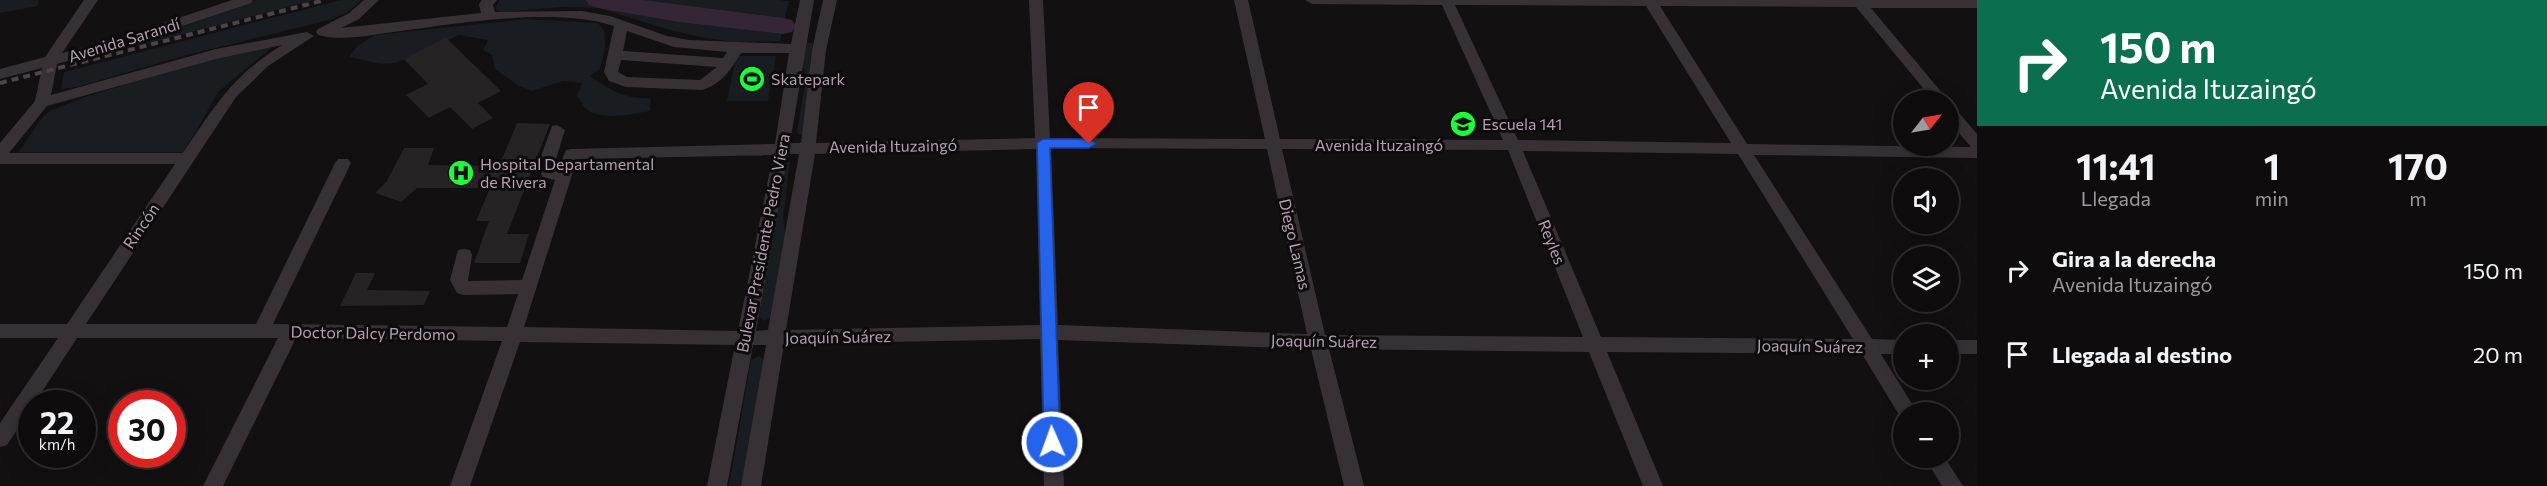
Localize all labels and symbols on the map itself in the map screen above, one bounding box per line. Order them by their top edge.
street label: Avenida Sarandí [66,13,183,66]
sports icon: Skatepark [737,64,767,94]
place label: Skatepark [771,69,846,88]
pin [1063,82,1114,144]
north arrow [1893,90,1959,156]
school or university icon: Escuela 141 [1448,109,1478,139]
place label: Escuela 141 [1482,114,1562,133]
street label: Bulevar Presidente Pedro Viera [732,132,793,354]
street label: Avenida Ituzaingó [829,135,957,156]
street label: Avenida Ituzaingó [1315,135,1443,154]
place label: Hospital Departamental de Rivera [480,154,654,191]
hospital icon: Hospital Departamental de Rivera [446,158,476,188]
street label: Diego Lamas [1276,197,1315,291]
street label: Rincón [119,199,163,252]
street label: Reyles [1535,217,1570,267]
street label: Doctor Dalcy Perdomo [290,322,456,343]
street label: Joaquín Suárez [785,326,891,347]
street label: Joaquín Suárez [1271,330,1377,351]
street label: Joaquín Suárez [1757,335,1863,356]
speed limit sign: 30 [108,390,186,468]
position arrow [1020,410,1084,474]

